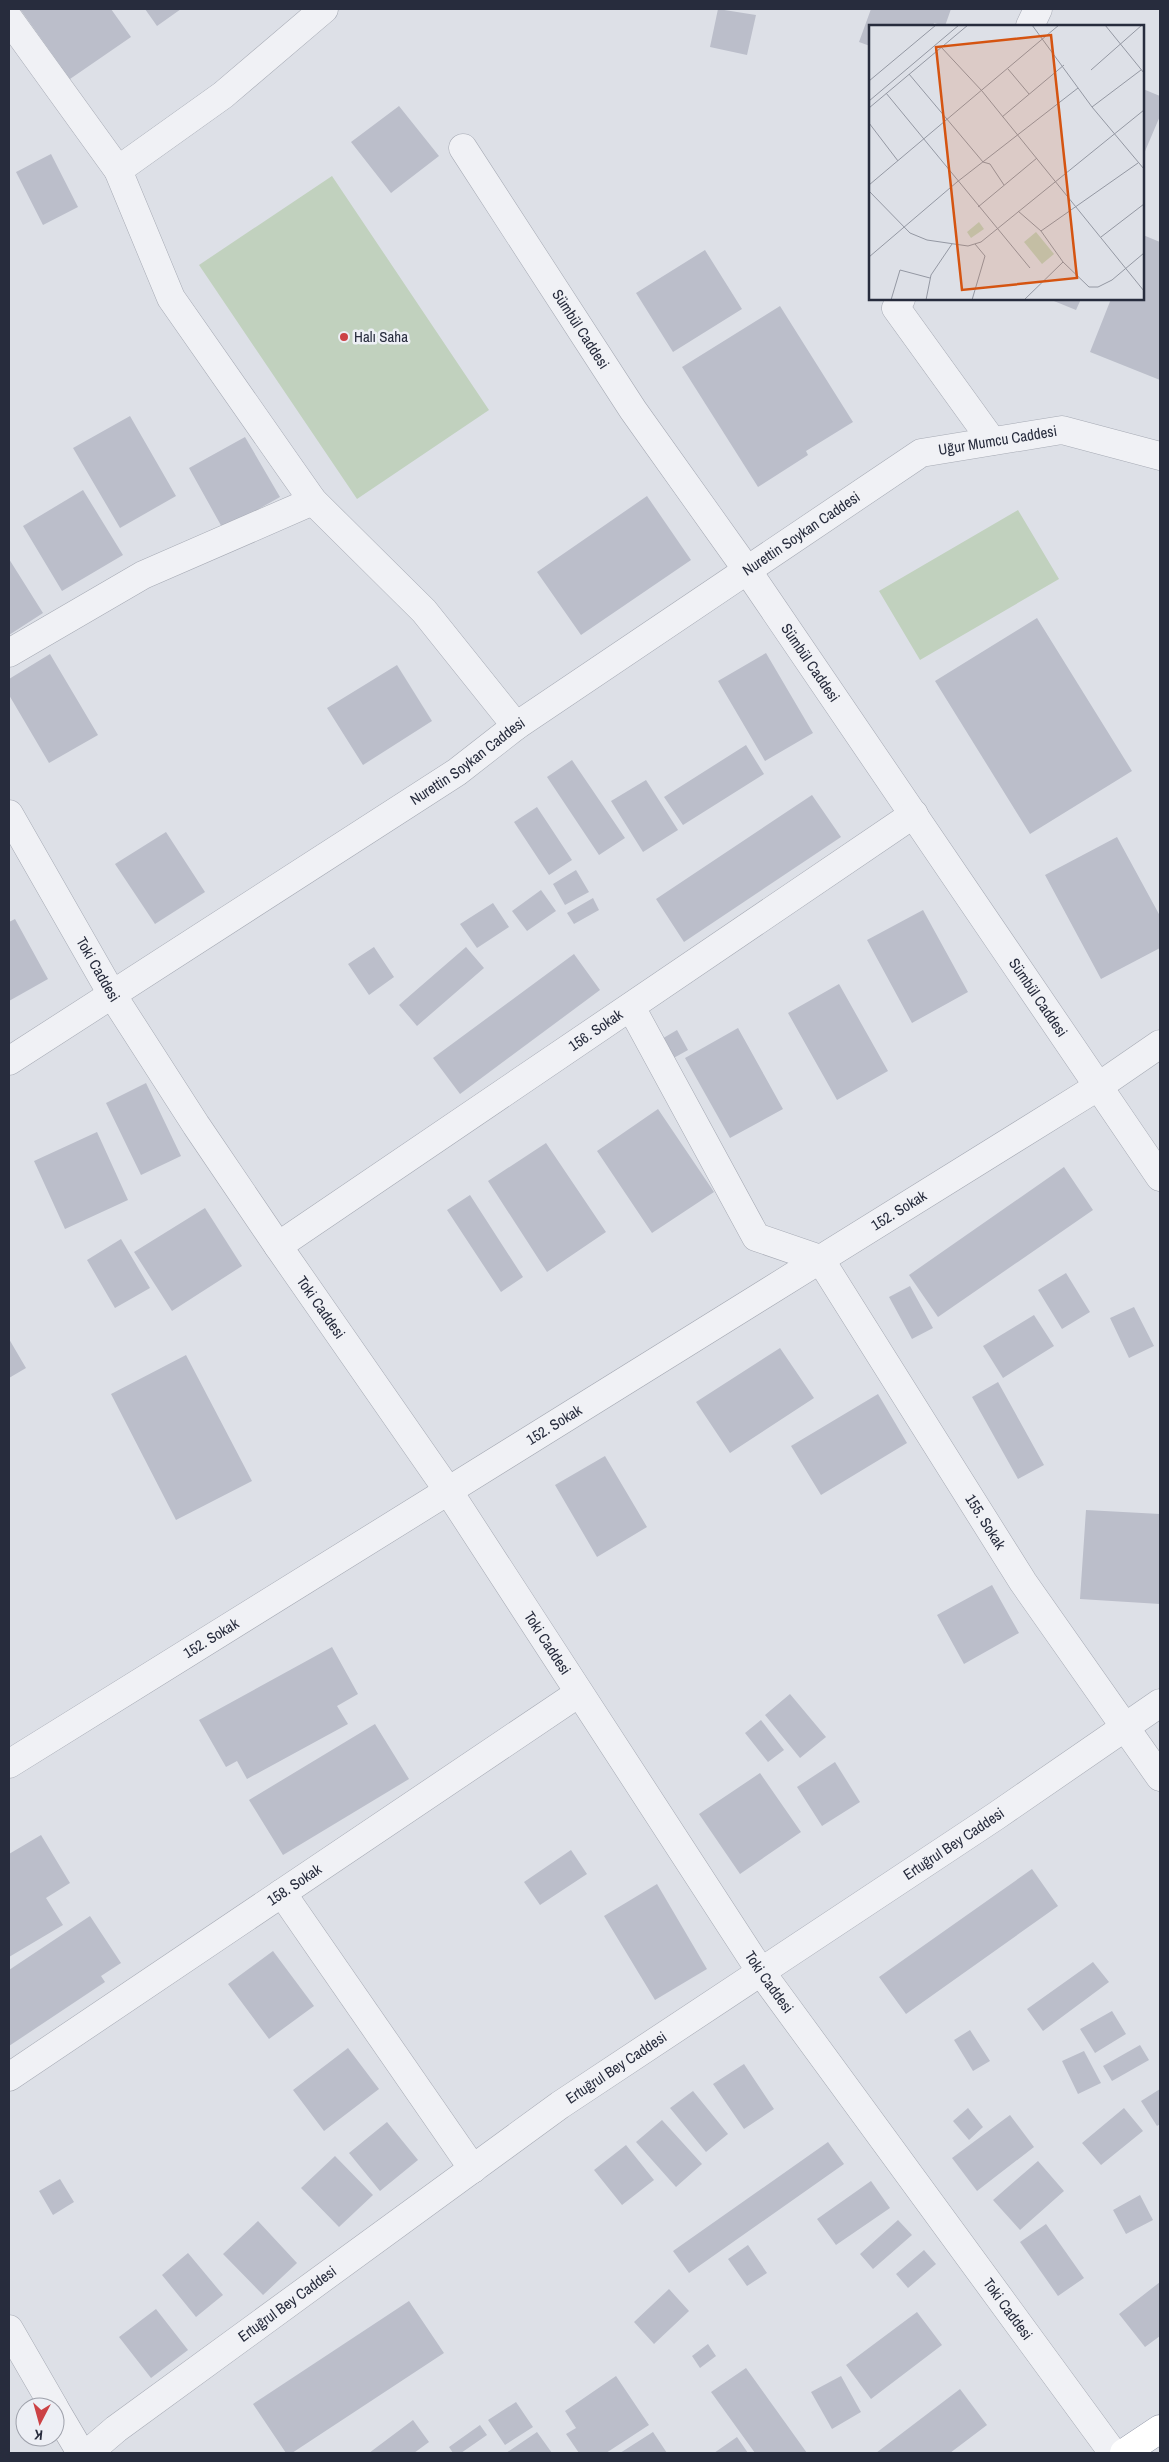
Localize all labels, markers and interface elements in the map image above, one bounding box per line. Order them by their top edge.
inset map [869,25,1144,300]
street label: Sümbül Caddesi [547,285,615,373]
place label: Halı Saha [354,326,408,347]
marker: Halı Saha [338,331,350,343]
street label: Uğur Mumcu Caddesi [937,420,1058,460]
street label: Nurettin Soykan Caddesi [738,486,864,580]
street label: Sümbül Caddesi [776,619,845,706]
street label: Nurettin Soykan Caddesi [406,712,529,810]
street label: Toki Caddesi [71,933,125,1006]
street label: Sümbül Caddesi [1004,954,1073,1041]
street label: 156. Sokak [564,1003,627,1056]
street label: 152. Sokak [867,1184,931,1235]
street label: Toki Caddesi [292,1272,350,1343]
street label: 152. Sokak [522,1399,586,1450]
street label: 155. Sokak [960,1490,1011,1554]
street label: Toki Caddesi [519,1607,576,1679]
street label: 152. Sokak [179,1612,243,1663]
street label: Ertuğrul Bey Caddesi [899,1802,1008,1885]
street label: 158. Sokak [263,1858,326,1910]
street label: Toki Caddesi [740,1947,799,2017]
street label: Ertuğrul Bey Caddesi [561,2026,671,2108]
street label: Ertuğrul Bey Caddesi [234,2261,341,2347]
street label: Toki Caddesi [978,2274,1038,2344]
north arrow [15,2397,65,2447]
text: K [33,2425,44,2444]

